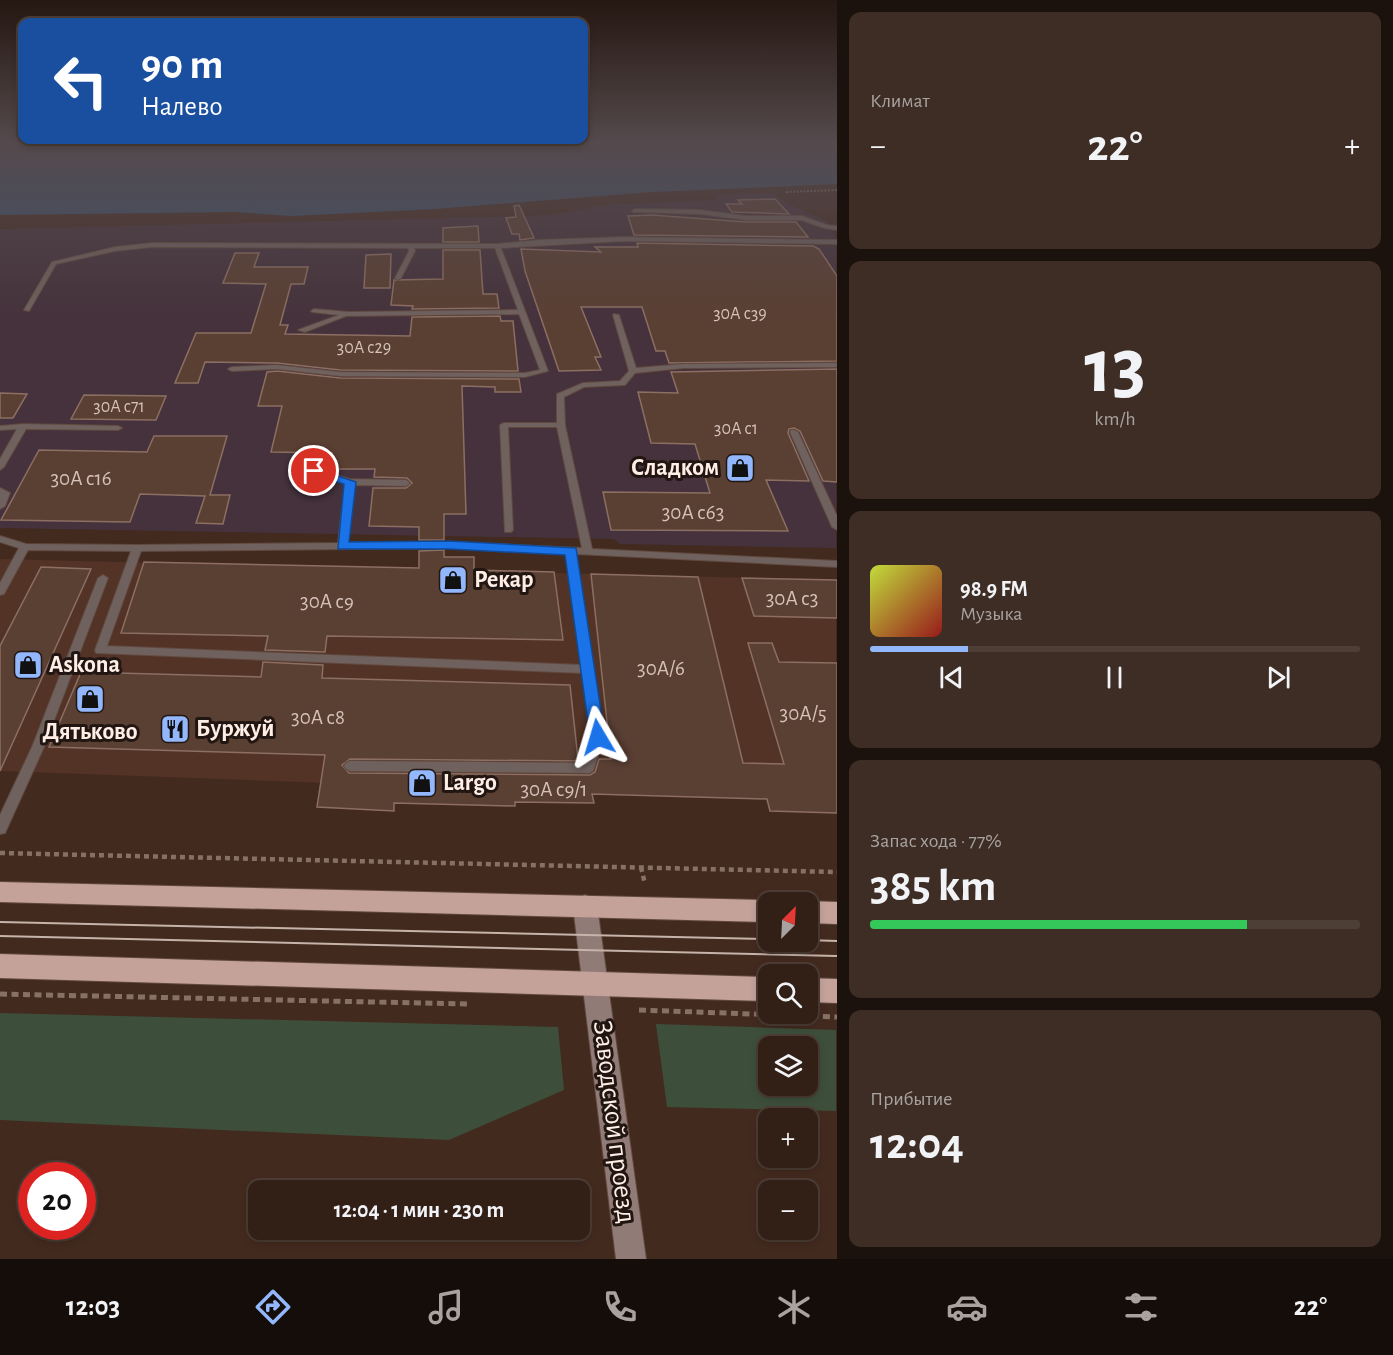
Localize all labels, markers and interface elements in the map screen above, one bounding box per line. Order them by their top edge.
icon: left [42,42,120,120]
text: 90 m [141,44,223,86]
text: Климат [870,91,930,111]
text: Налево [141,93,223,120]
text: 22° [1087,124,1143,169]
text: − [870,130,886,163]
text: + [1344,130,1360,163]
house number: 30А с39 [713,305,767,323]
text: 13 [1084,329,1146,407]
house number: 30А с29 [337,339,391,357]
house number: 30А с71 [93,398,145,416]
text: km/h [1094,409,1136,429]
house number: 30А с1 [714,420,758,438]
pin [288,445,339,496]
shop icon: Сладком [724,452,756,484]
icon: arrive [297,454,330,487]
place label: Сладком [631,456,719,480]
house number: 30А с16 [50,468,112,489]
house number: 30А с63 [662,502,724,523]
shop icon: Рекар [437,564,469,596]
place label: Рекар [474,568,534,592]
text: 98.9 FM [960,578,1028,600]
house number: 30А с3 [766,588,818,609]
house number: 30А с9 [300,591,354,612]
text: Музыка [960,604,1022,624]
shop icon: Askona [12,649,44,681]
place label: Askona [49,653,120,677]
house number: 30А/6 [637,658,685,679]
icon: previous [935,661,968,694]
icon: pause [1098,661,1131,694]
icon: next [1262,661,1295,694]
shop icon: Дятьково [74,683,106,715]
house number: 30А/5 [780,703,826,724]
position arrow [566,705,630,769]
house number: 30А с8 [291,707,345,728]
restaurant icon: Буржуй [159,713,191,745]
place label: Буржуй [196,717,274,741]
place label: Дятьково [43,720,138,744]
shop icon: Largo [406,767,438,799]
place label: Largo [443,771,497,795]
house number: 30А с9/1 [520,779,588,800]
text: Запас хода · 77% [870,831,1002,851]
text: 385 km [870,864,996,909]
north arrow [758,892,818,952]
map controls [758,892,818,1240]
button: search [758,964,818,1024]
street label: Заводской проезд [588,1019,640,1225]
button: layers [758,1036,818,1096]
text: Прибытие [870,1089,952,1109]
button: + [758,1108,818,1168]
text: 12:04 [870,1122,964,1167]
speed limit sign: 20 [18,1162,96,1240]
button: − [758,1180,818,1240]
text: 12:04 · 1 мин · 230 m [334,1199,504,1221]
icon: directions [252,1286,294,1328]
icon: music [425,1286,467,1328]
icon: phone [599,1286,641,1328]
icon: climate [773,1286,815,1328]
icon: car [946,1286,988,1328]
icon: filters [1120,1286,1162,1328]
text: 12:03 [66,1293,120,1320]
text: 22° [1294,1293,1327,1320]

